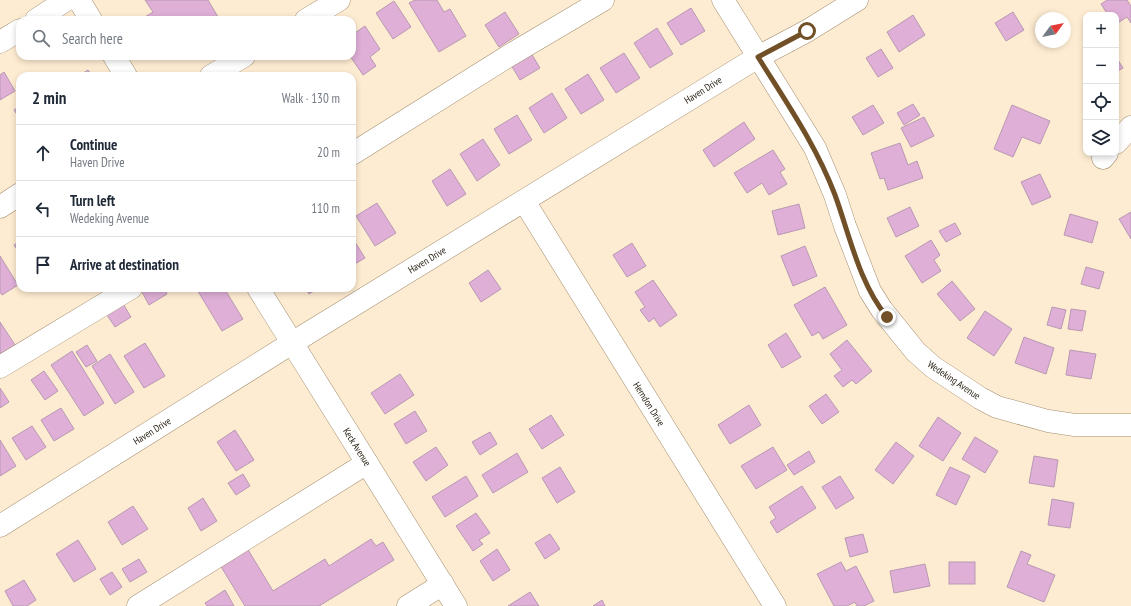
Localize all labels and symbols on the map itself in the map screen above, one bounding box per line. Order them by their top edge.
north arrow [1035,12,1071,48]
route start [798,22,816,40]
street label: Haven Drive [682,73,724,107]
street label: Haven Drive [406,244,448,276]
route end [878,308,896,326]
street label: Wedeking Avenue [925,358,983,402]
street label: Herndon Drive [630,379,668,429]
street label: Haven Drive [131,414,173,448]
street label: Keck Avenue [340,425,374,469]

